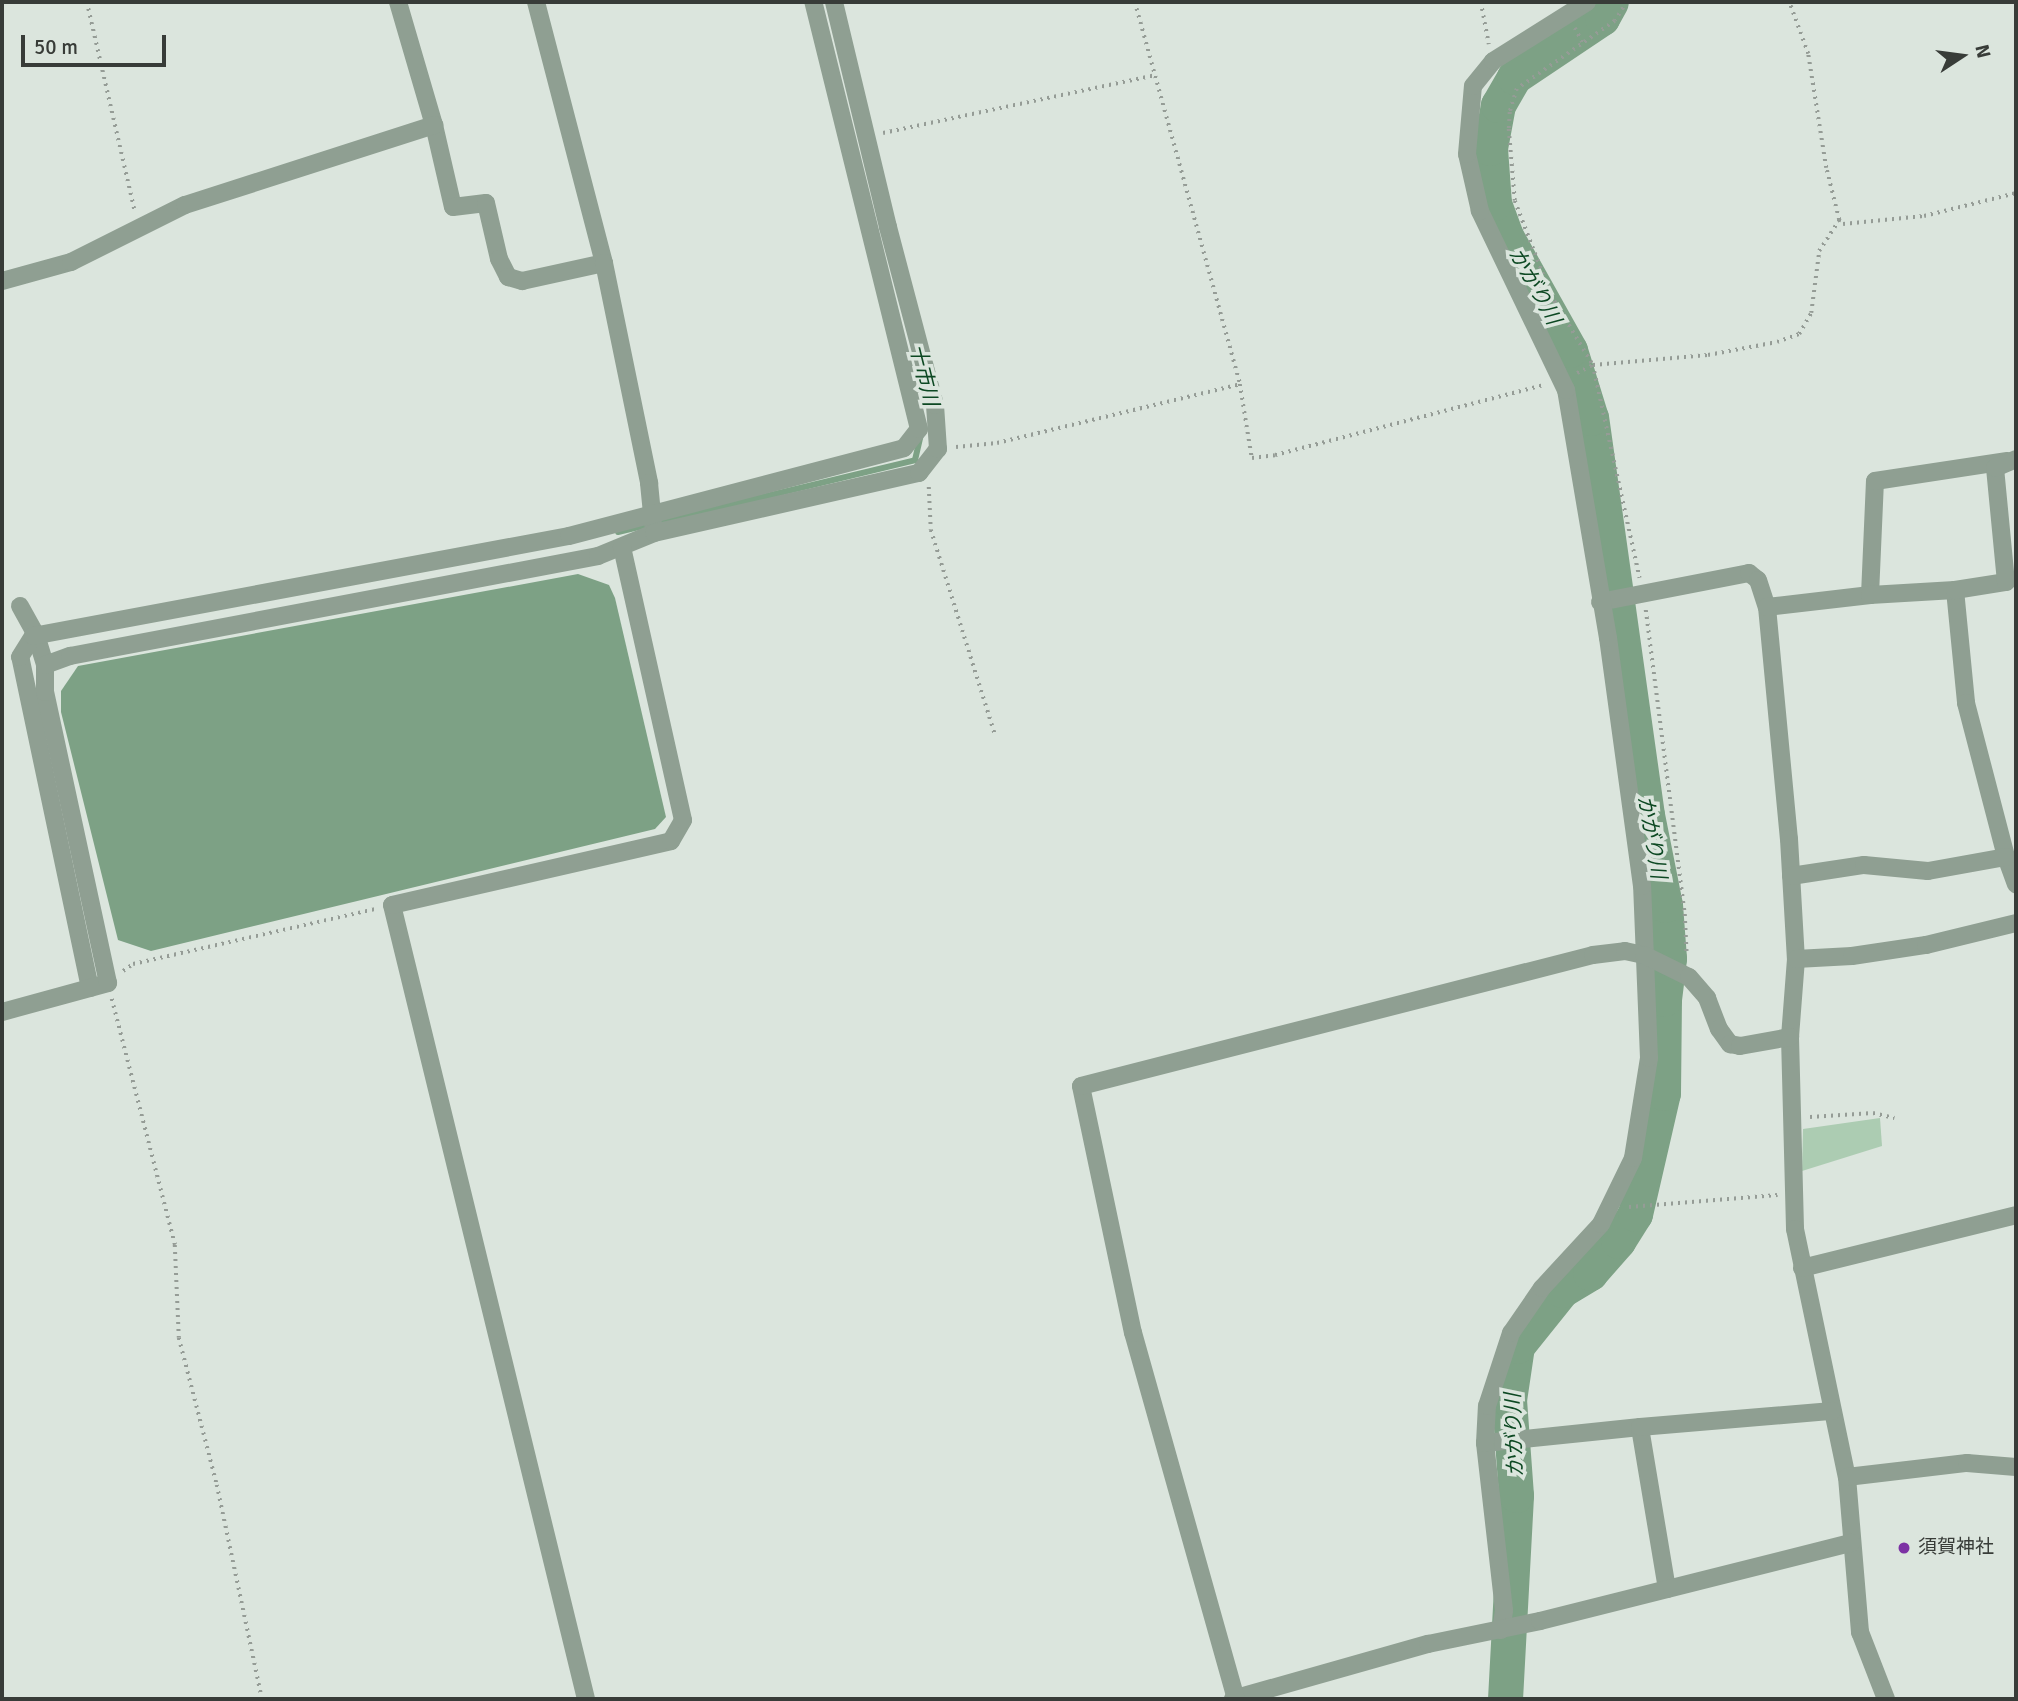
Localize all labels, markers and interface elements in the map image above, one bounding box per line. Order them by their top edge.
scale bar [24,21,170,65]
north arrow [1927,21,1997,91]
text: 50 m [34,34,78,60]
text: N [1969,42,1996,60]
water label: かがり川 [1504,243,1566,329]
water label: 十市川 [904,341,944,409]
water label: かがり川 [1632,793,1672,881]
water label: かがり川 [1500,1393,1528,1477]
place label: 須賀神社 [1918,1537,1994,1559]
marker: 須賀神社 [1896,1540,1912,1556]

